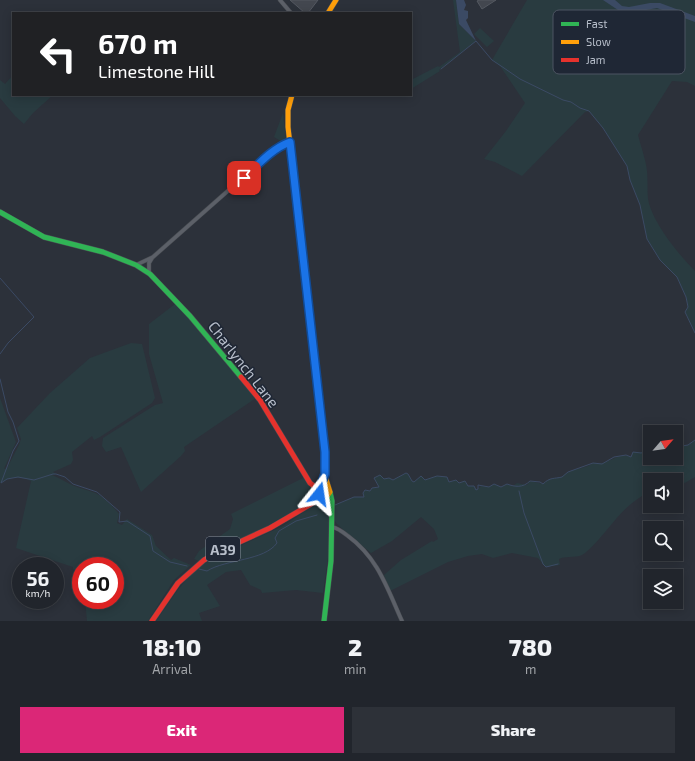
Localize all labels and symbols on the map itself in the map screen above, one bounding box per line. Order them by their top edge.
legend [553,10,685,74]
text: Fast [586,17,608,30]
text: Slow [586,35,611,48]
text: Jam [586,53,605,66]
pin [227,161,261,195]
street label: Charlynch Lane [205,317,283,411]
north arrow [643,425,683,465]
position arrow [298,473,340,515]
road number: A39 [206,537,240,561]
speed limit sign: 60 [72,557,124,609]

